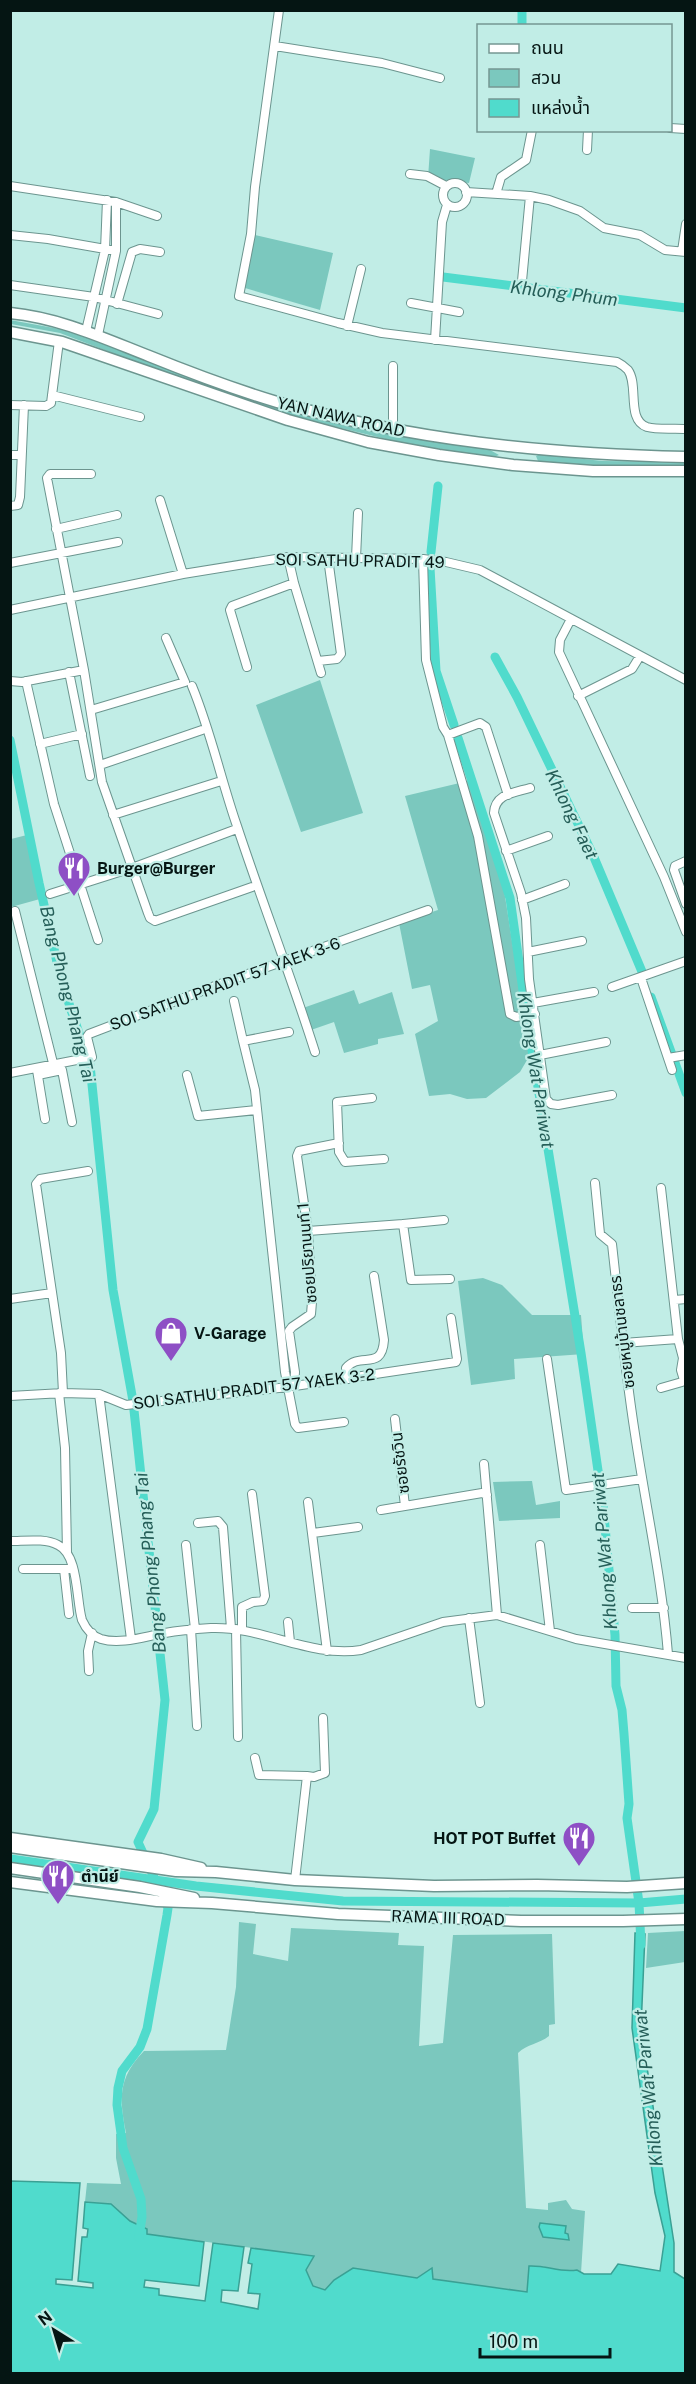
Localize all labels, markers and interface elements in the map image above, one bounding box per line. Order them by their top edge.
legend [477,24,672,132]
text: ถนน [531,37,564,58]
text: สวน [531,67,561,88]
text: แหล่งน้ำ [531,95,590,118]
water label: Khlong Phum [509,276,619,310]
street label: YAN NAWA ROAD [275,393,407,441]
street label: SOI SATHU PRADIT 49 [275,550,445,572]
water label: Khlong Faet [541,765,603,863]
restaurant icon: Burger@Burger [56,850,92,897]
place label: Burger@Burger [97,859,216,878]
water label: Bang Phong Phang Tai [36,903,100,1085]
street label: SOI SATHU PRADIT 57 YAEK 3-6 [107,933,343,1035]
water label: Khlong Wat Pariwat [513,990,559,1150]
street label: ซอยปริยานนท์ 1 [293,1202,321,1304]
street label: ซอยหมู่บ้านชลาธร [606,1274,638,1390]
shop icon: V-Garage [153,1315,189,1362]
place label: V-Garage [194,1324,267,1343]
street label: SOI SATHU PRADIT 57 YAEK 3-2 [132,1365,376,1413]
street label: ซอยรัชวิน [387,1431,413,1495]
water label: Bang Phong Phang Tai [130,1471,170,1654]
water label: Khlong Wat Pariwat [587,1471,621,1631]
restaurant icon: HOT POT Buffet [561,1820,597,1867]
place label: HOT POT Buffet [433,1829,556,1848]
restaurant icon: ตำนีย์ [40,1858,76,1905]
place label: ตำนีย์ [81,1867,119,1886]
street label: RAMA III ROAD [391,1907,505,1929]
water label: Khlong Wat Pariwat [629,2008,667,2168]
north arrow [24,2300,84,2360]
text: N [35,2307,56,2330]
scale bar [480,2321,610,2359]
text: 100 m [489,2331,538,2352]

